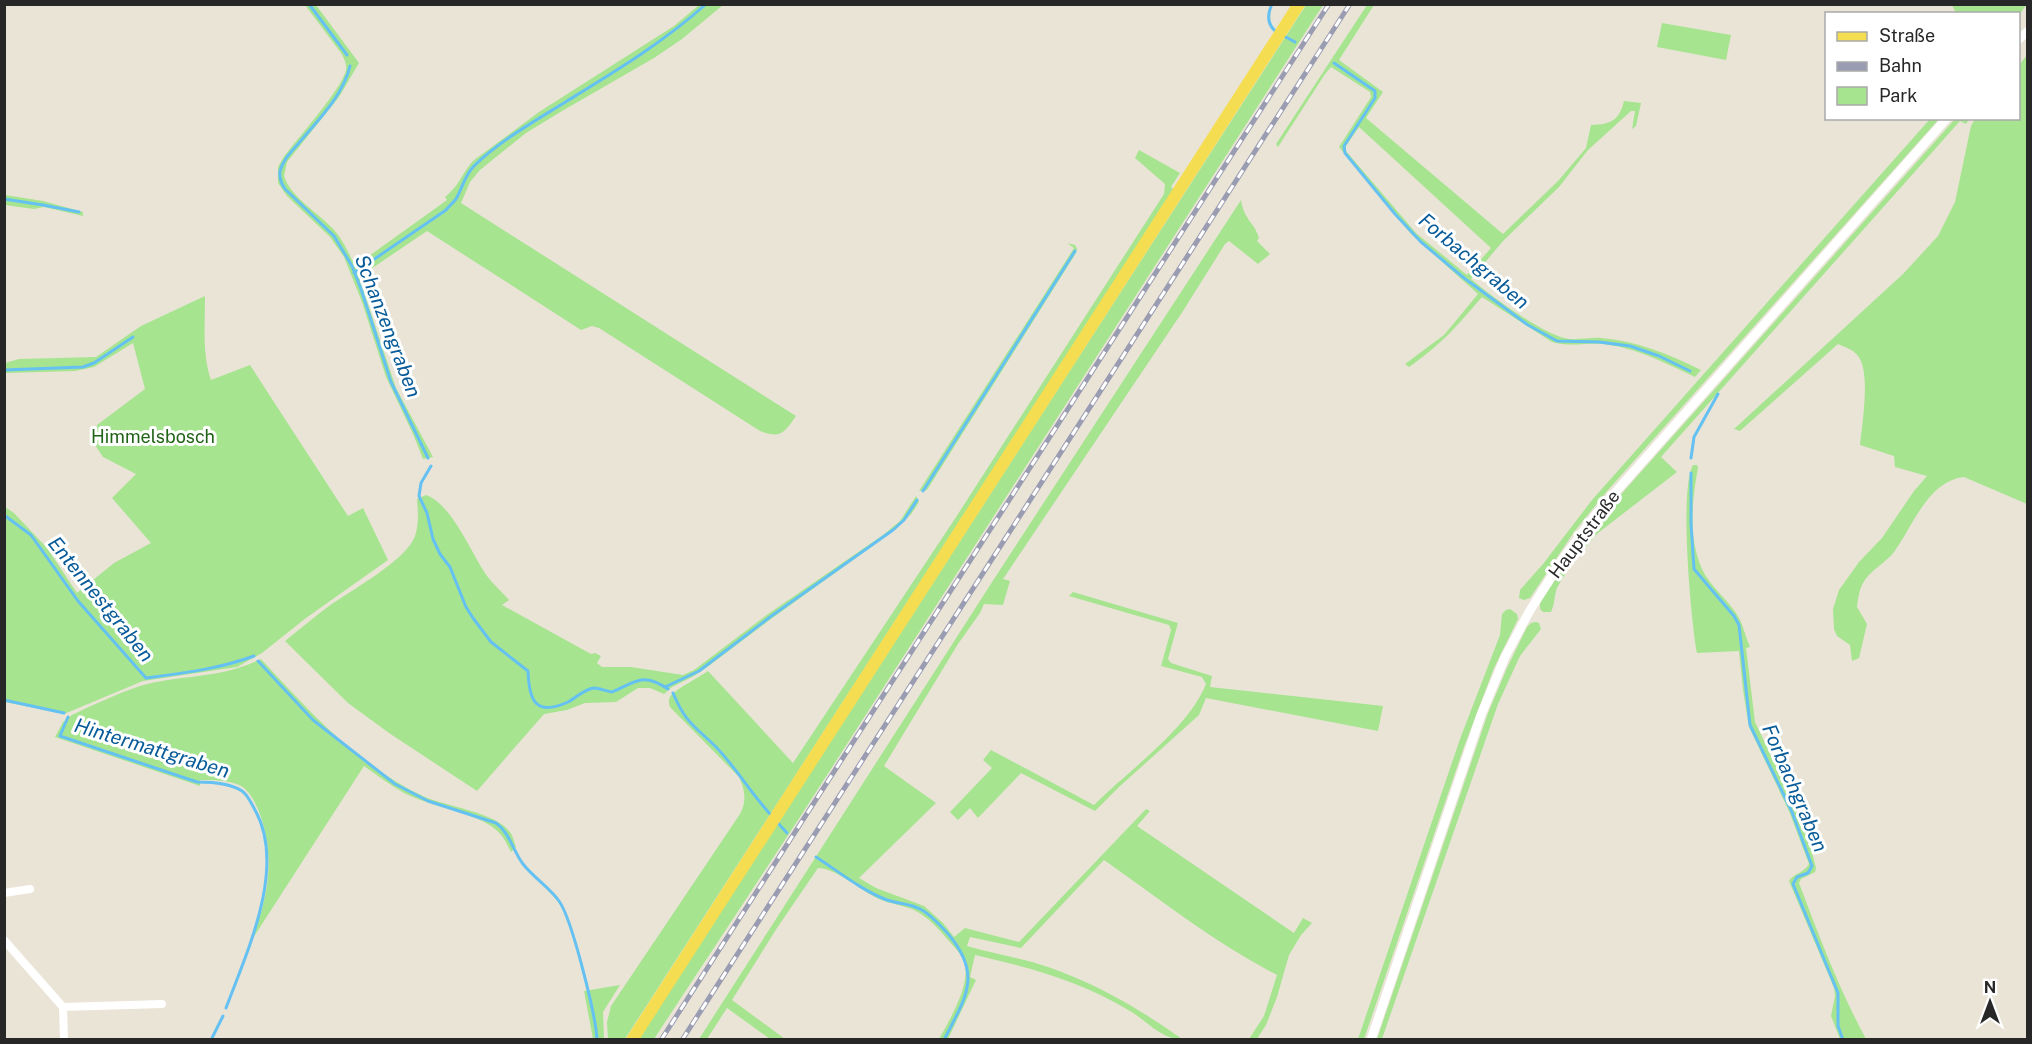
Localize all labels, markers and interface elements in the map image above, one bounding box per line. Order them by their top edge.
legend [1825,12,2020,120]
text: Straße [1879,25,1935,46]
text: Bahn [1879,55,1922,76]
text: Park [1879,85,1917,106]
water label: Forbachgraben [1414,208,1534,314]
water label: Schanzengraben [350,251,426,401]
park label: Himmelsbosch [91,426,215,447]
street label: Hauptstraße [1544,486,1624,582]
water label: Entennestgraben [43,532,159,666]
water label: Hintermattgraben [72,713,232,783]
water label: Forbachgraben [1757,720,1833,856]
north arrow [1960,972,2020,1032]
text: N [1984,978,1996,997]

